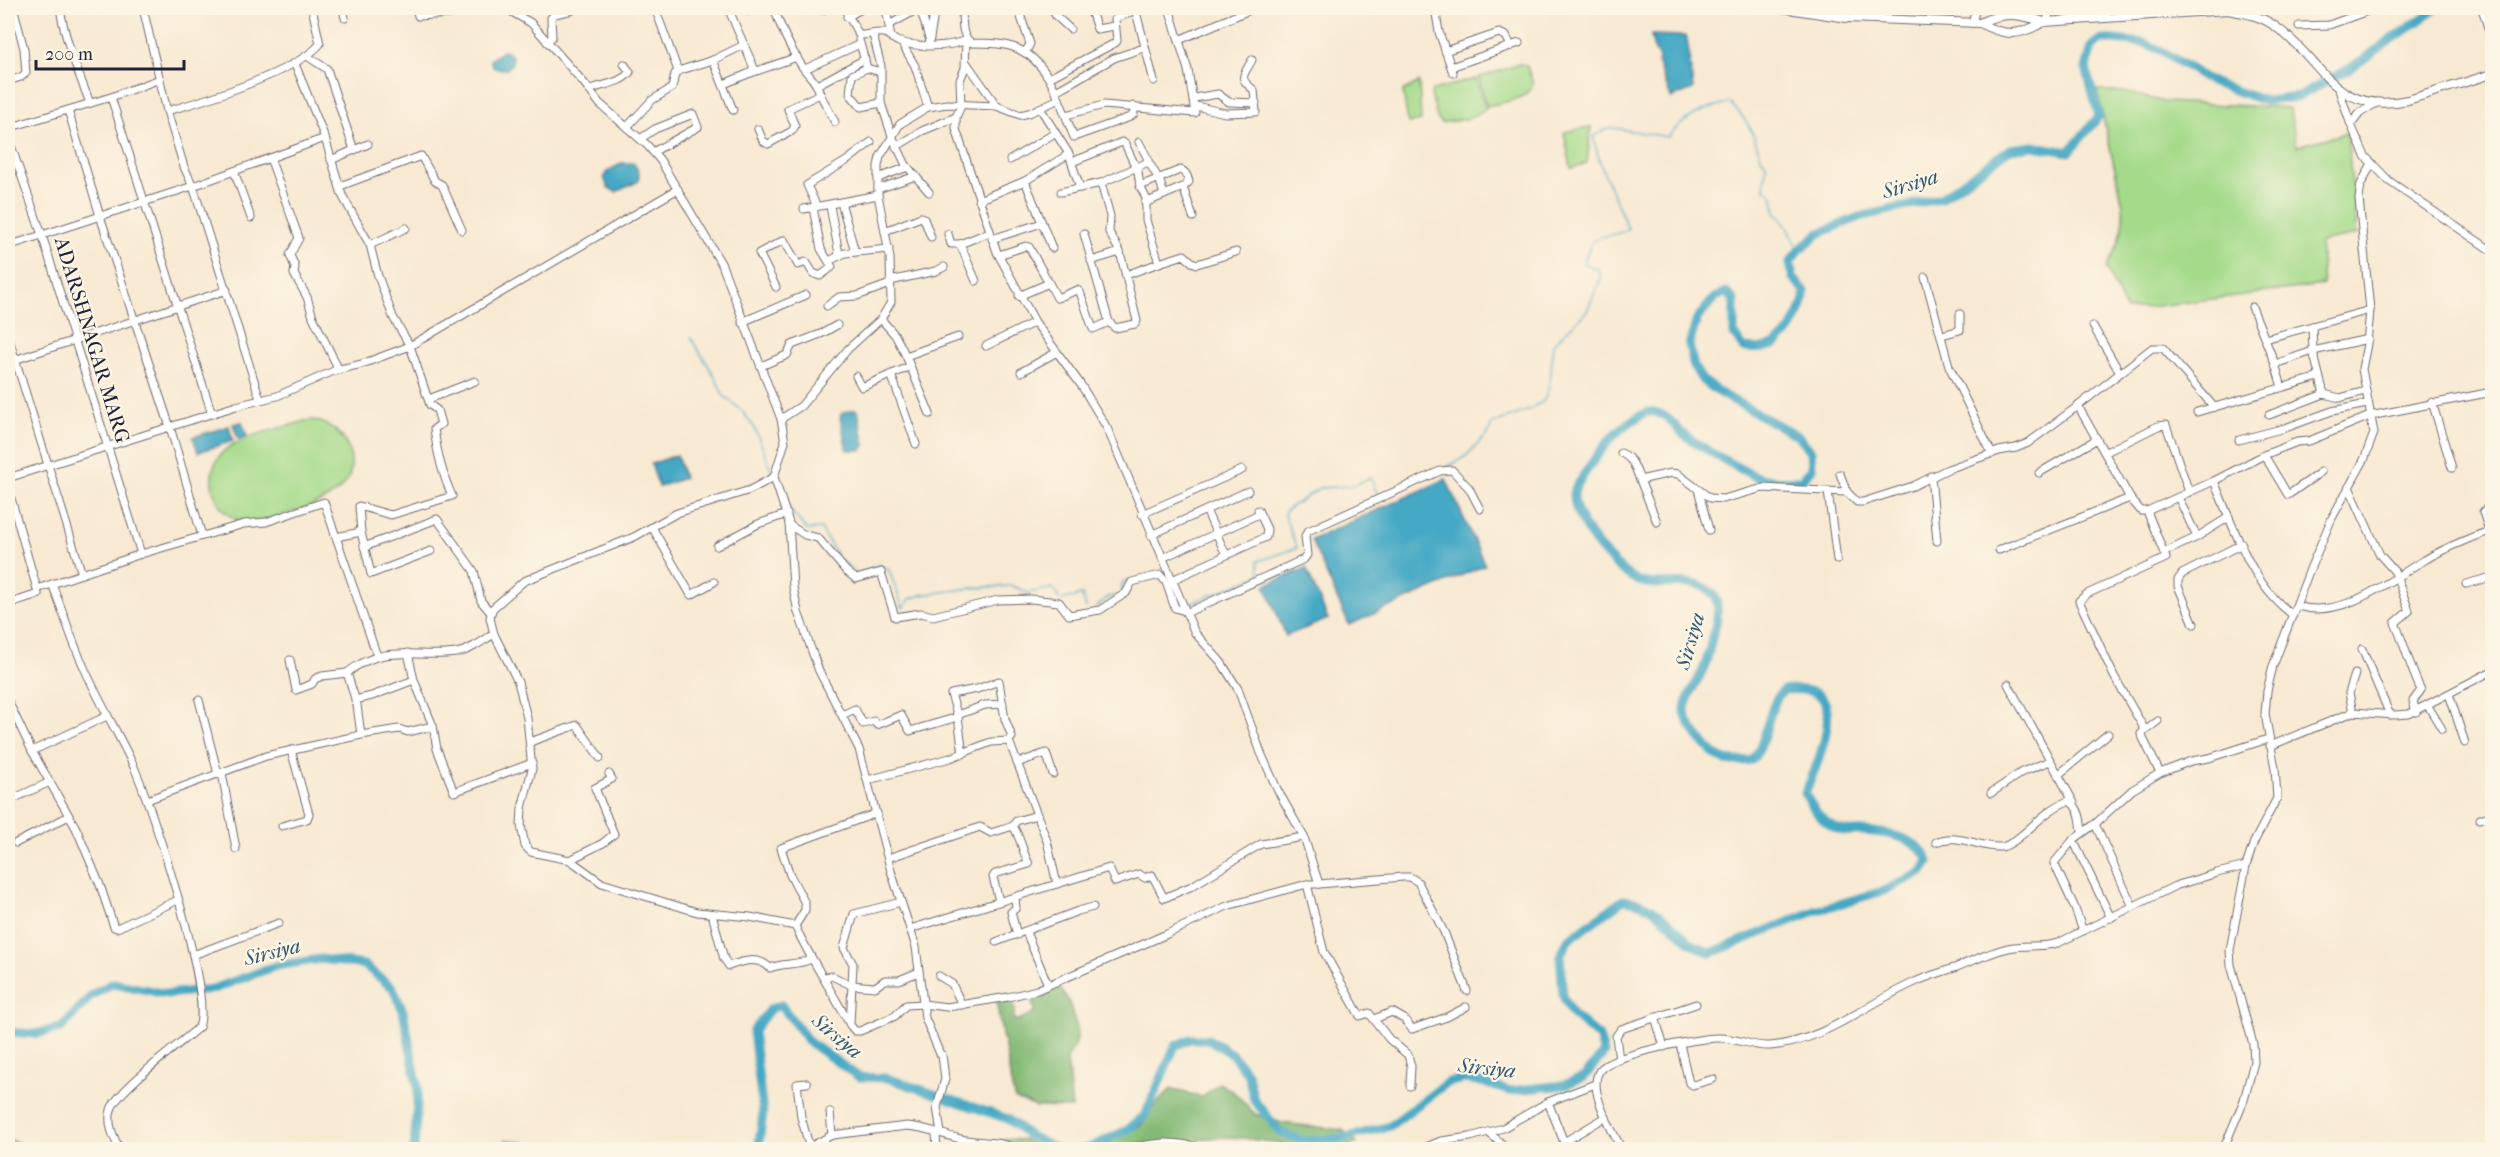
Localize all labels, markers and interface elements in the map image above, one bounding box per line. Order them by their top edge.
scale bar [36,33,184,71]
text: 200 m [45,44,93,65]
water label: Sirsiya [1878,164,1941,204]
street label: ADARSHNAGAR MARG [49,233,134,446]
water label: Sirsiya [1670,610,1709,673]
water label: Sirsiya [240,933,303,971]
water label: Sirsiya [806,1008,867,1064]
water label: Sirsiya [1456,1053,1517,1083]

